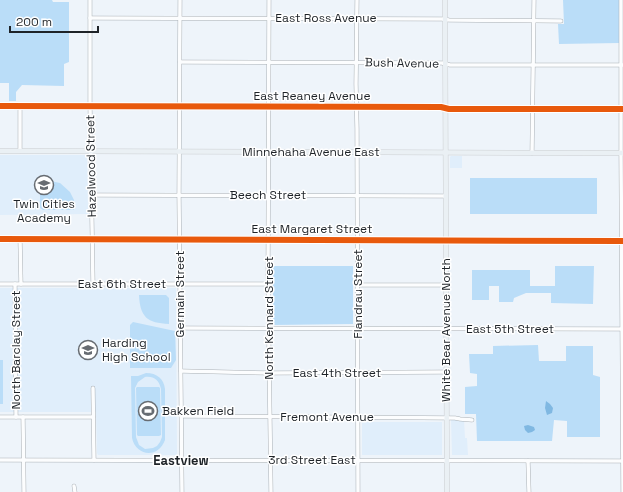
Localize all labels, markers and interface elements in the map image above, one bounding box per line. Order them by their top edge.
scale bar [10,8,98,34]
street label: East Ross Avenue [275,10,377,26]
text: 200 m [16,14,52,30]
street label: Bush Avenue [365,54,439,72]
street label: East Reaney Avenue [253,88,371,104]
street label: Hazelwood Street [82,115,100,217]
street label: Minnehaha Avenue East [242,144,380,160]
school or university icon: Twin Cities Academy [33,174,55,196]
street label: Beech Street [230,187,306,203]
place label: Twin Cities Academy [13,196,75,226]
street label: East Margaret Street [251,221,373,237]
street label: Flandrau Street [350,249,366,339]
street label: Germain Street [172,251,188,337]
street label: North Kennard Street [261,256,277,380]
street label: White Bear Avenue North [438,258,454,402]
street label: East 6th Street [78,276,166,292]
street label: North Barclay Street [8,291,24,409]
street label: East 5th Street [466,321,554,337]
place label: Harding High School [102,335,171,365]
school or university icon: Harding High School [77,339,99,361]
street label: East 4th Street [293,365,381,381]
sports icon: Bakken Field [137,400,159,422]
place label: Bakken Field [162,403,234,419]
street label: Fremont Avenue [280,409,374,425]
district label: Eastview [153,452,209,469]
street label: 3rd Street East [268,452,356,468]

